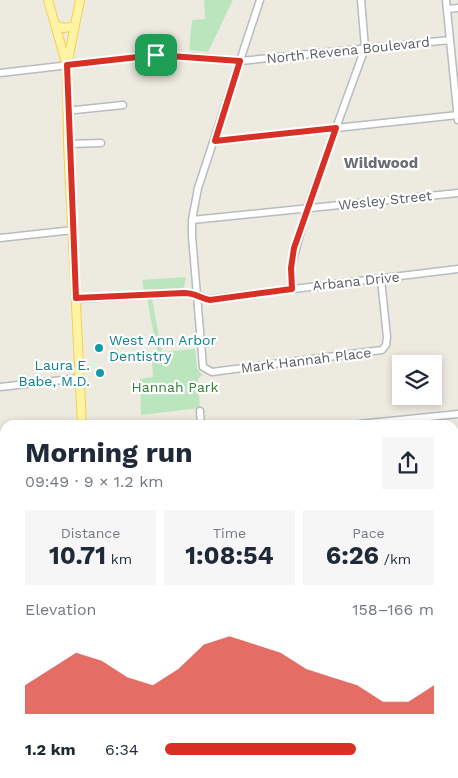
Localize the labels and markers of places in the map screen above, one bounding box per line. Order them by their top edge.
pin [135,34,177,76]
place label: West Ann Arbor Dentistry [109,332,216,364]
marker: West Ann Arbor Dentistry [93,342,105,354]
place label: Laura E. Babe, M.D. [19,357,90,389]
marker: Laura E. Babe, M.D. [94,367,106,379]

